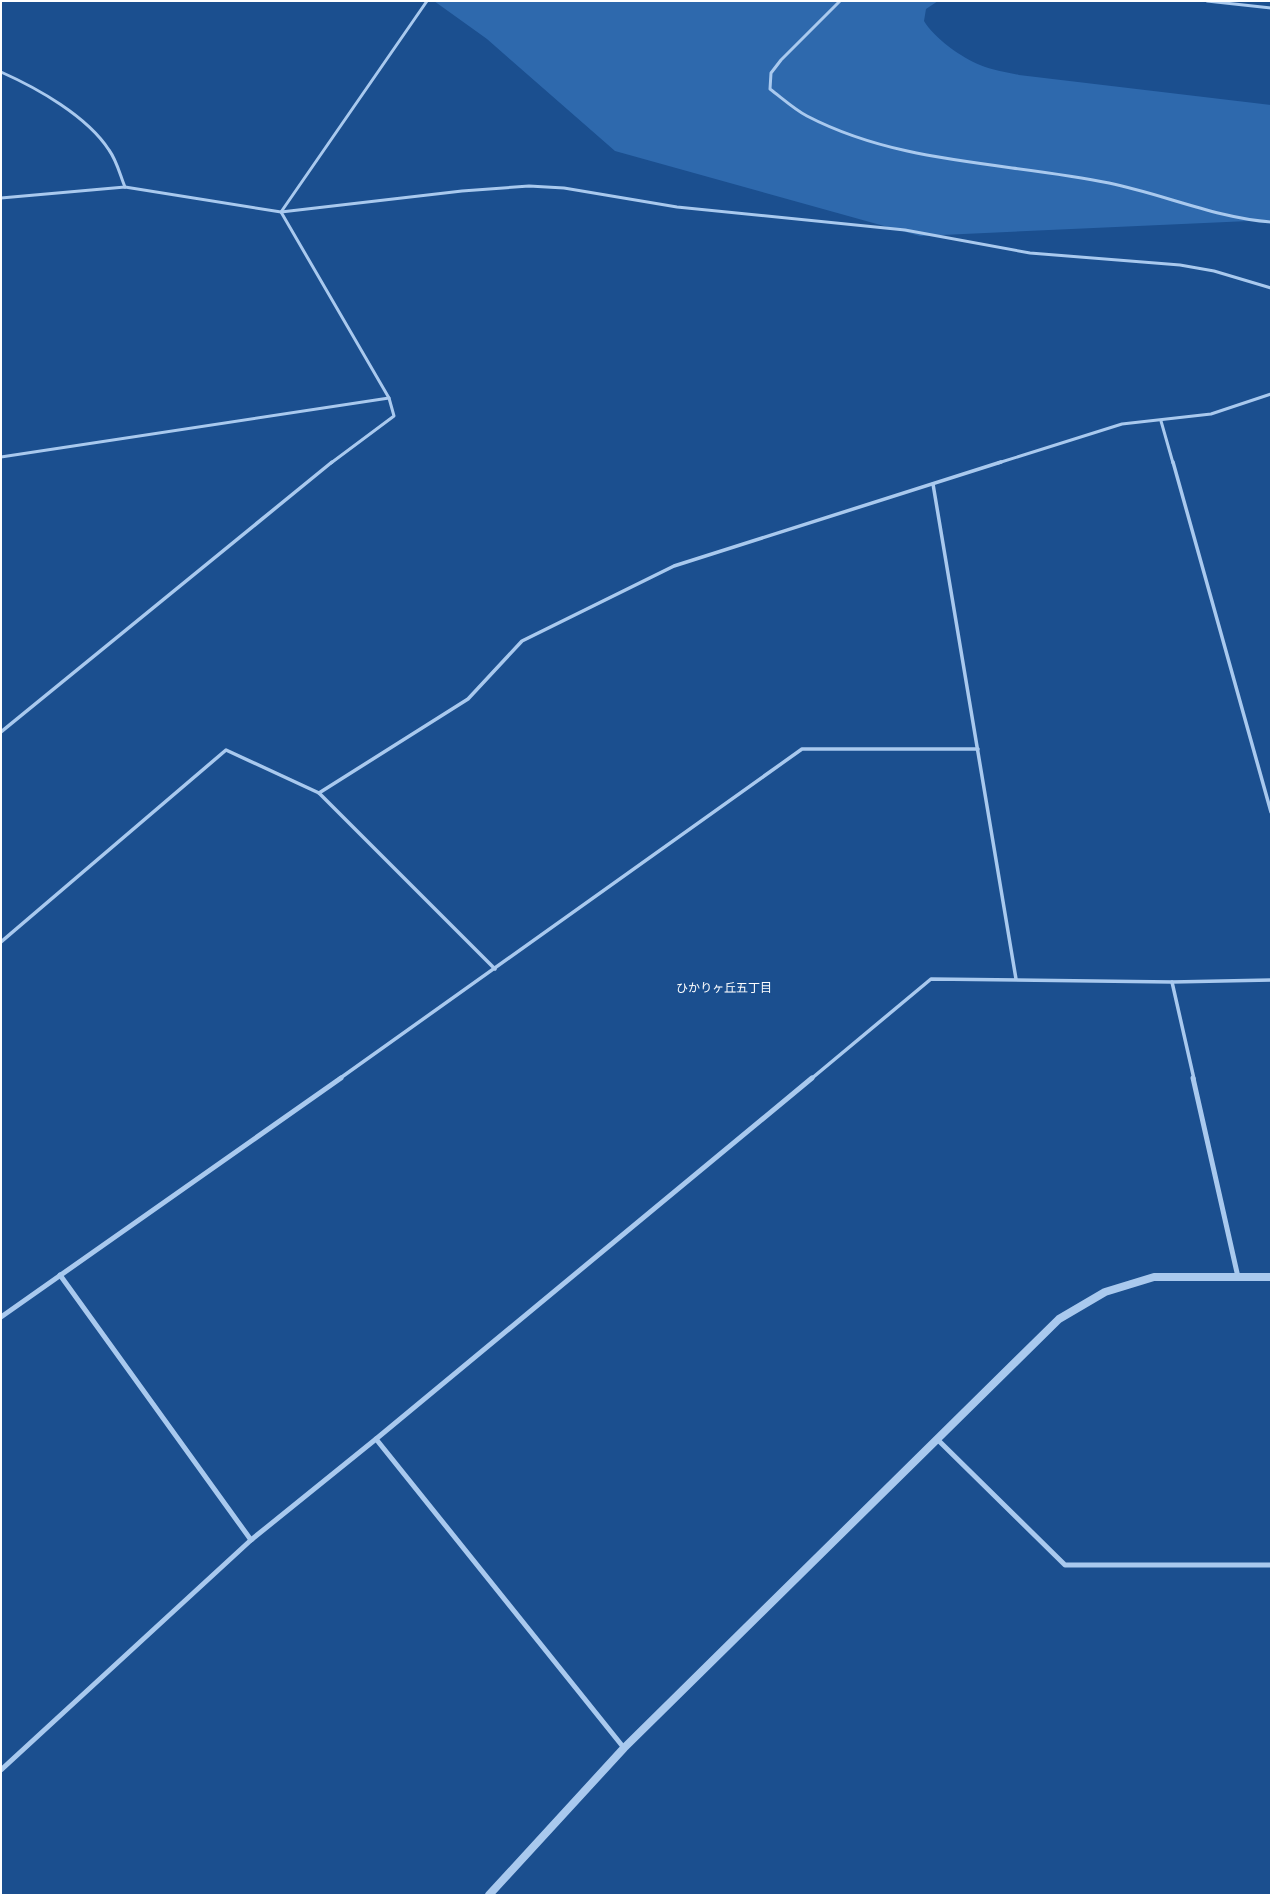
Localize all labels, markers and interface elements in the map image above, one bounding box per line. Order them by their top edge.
district label: ひかりヶ丘五丁目 [676,981,772,995]

